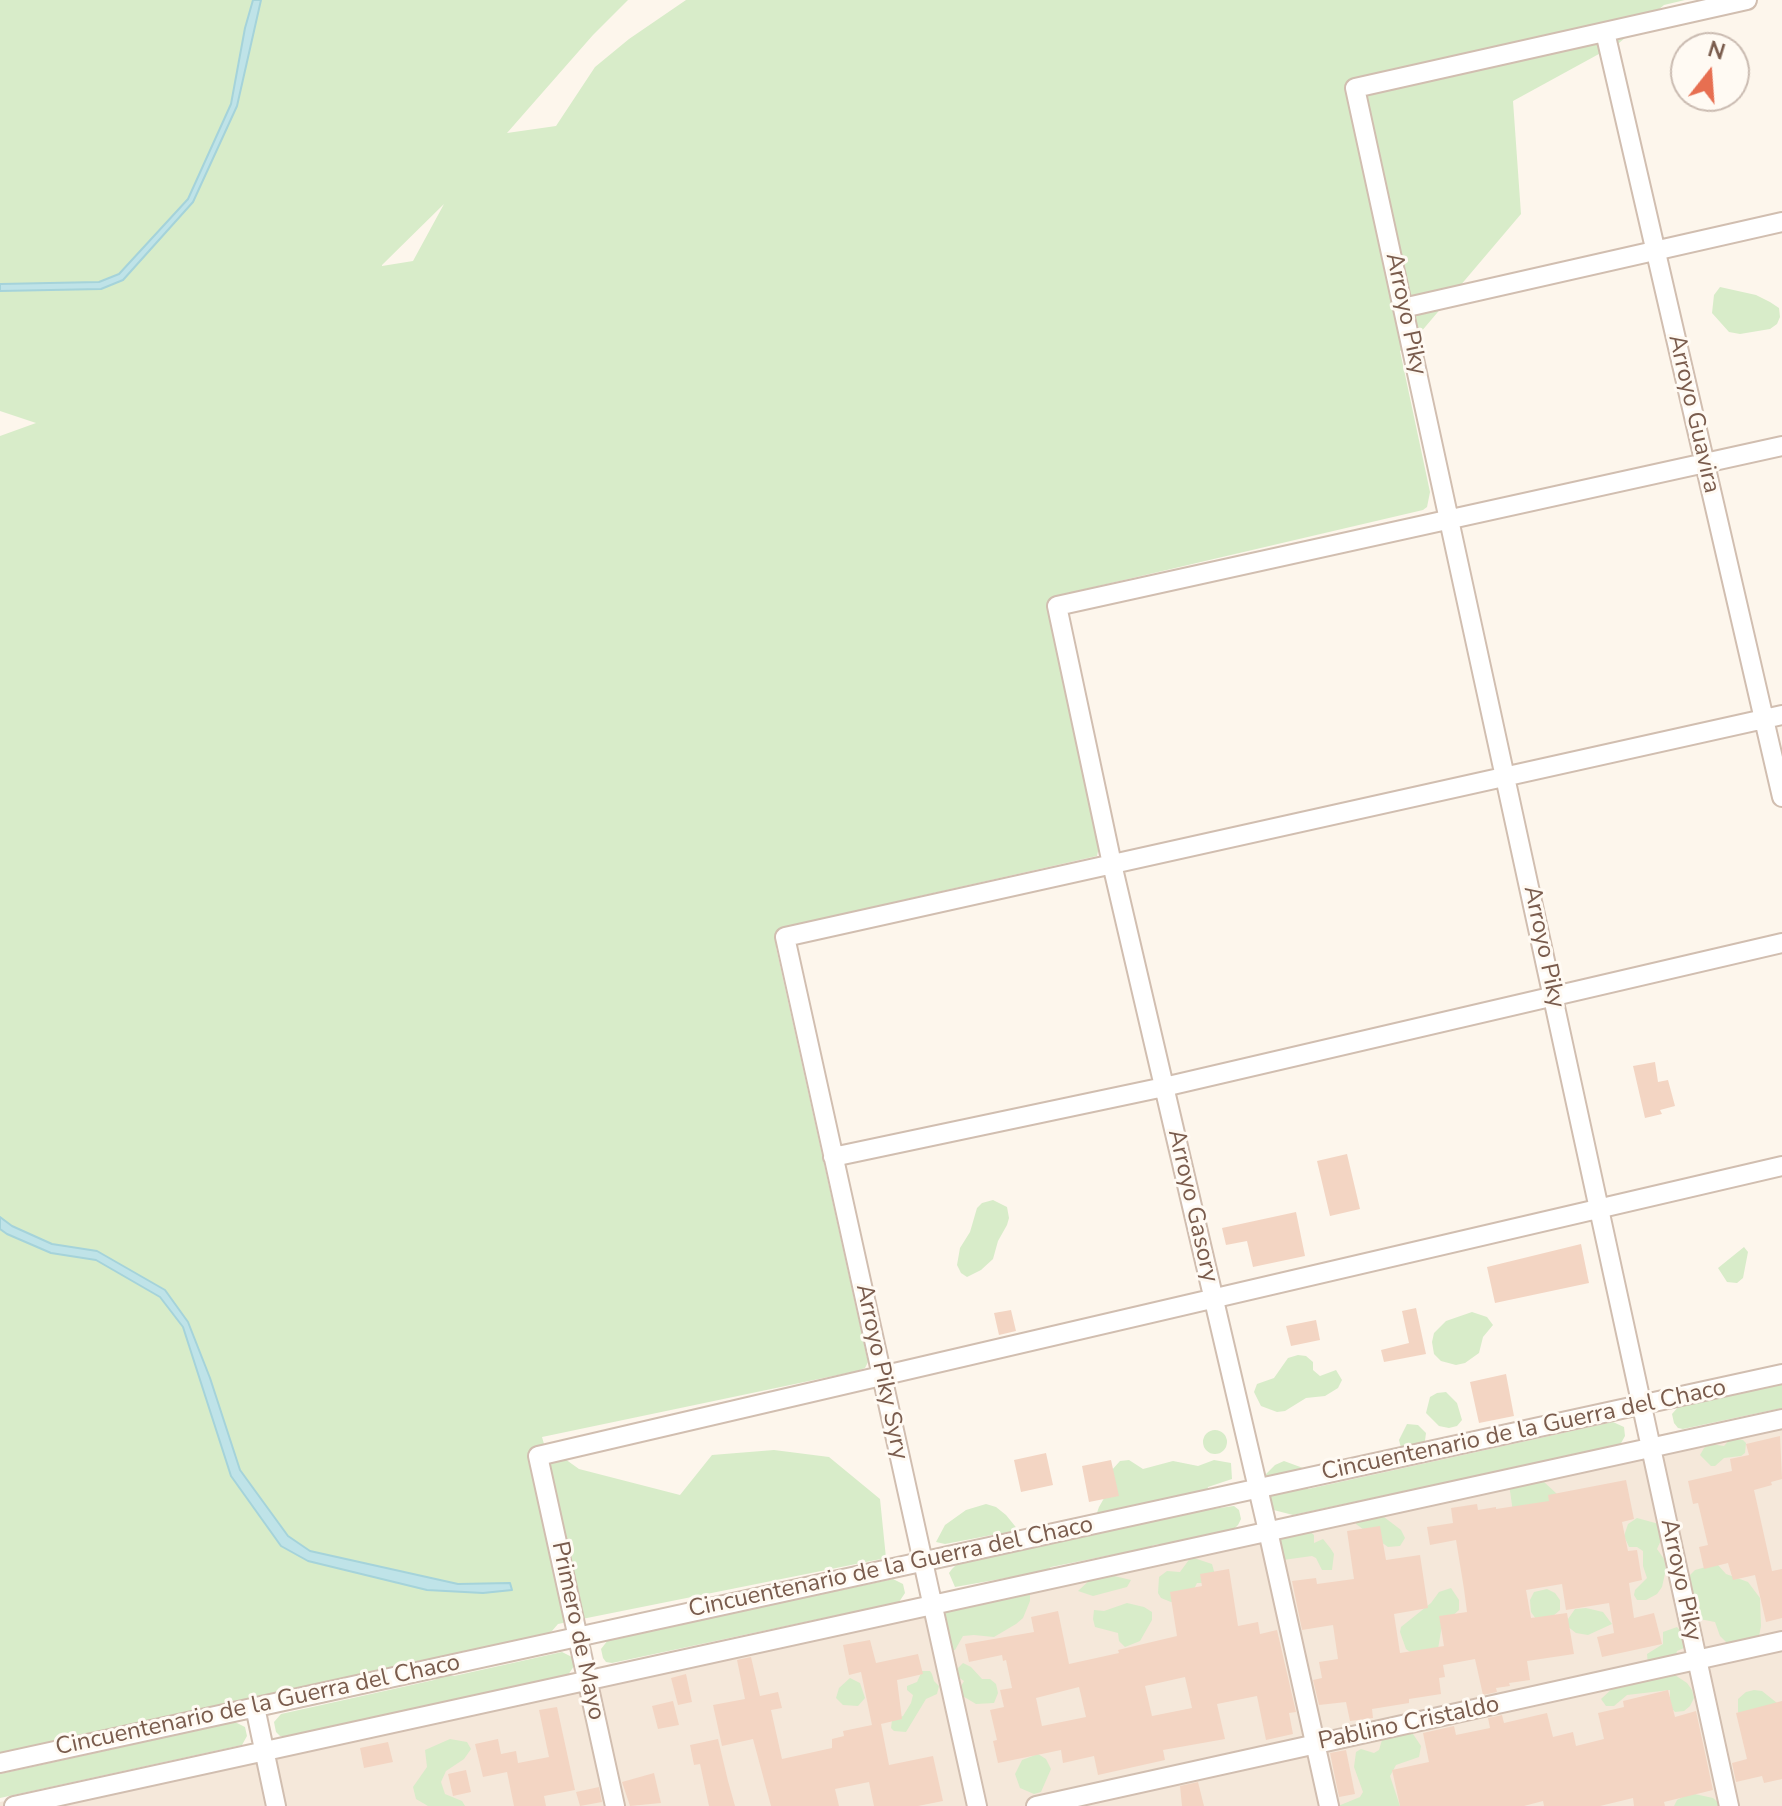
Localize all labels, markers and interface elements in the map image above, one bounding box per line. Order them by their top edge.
north arrow [1670,32,1750,112]
text: N [1704,34,1729,68]
street label: Arroyo Piky [1378,250,1432,378]
street label: Arroyo Guavira [1661,332,1725,496]
street label: Arroyo Piky [1516,883,1570,1011]
street label: Arroyo Gasory [1160,1127,1224,1285]
street label: Arroyo Piky Syry [848,1282,914,1462]
street label: Cincuentenario de la Guerra del Chaco [1319,1374,1729,1488]
street label: Cincuentenario de la Guerra del Chaco [686,1511,1096,1625]
street label: Arroyo Piky [1653,1516,1707,1644]
street label: Primero de Mayo [544,1539,610,1723]
street label: Cincuentenario de la Guerra del Chaco [53,1649,463,1763]
street label: Pablino Cristaldo [1316,1691,1502,1757]

